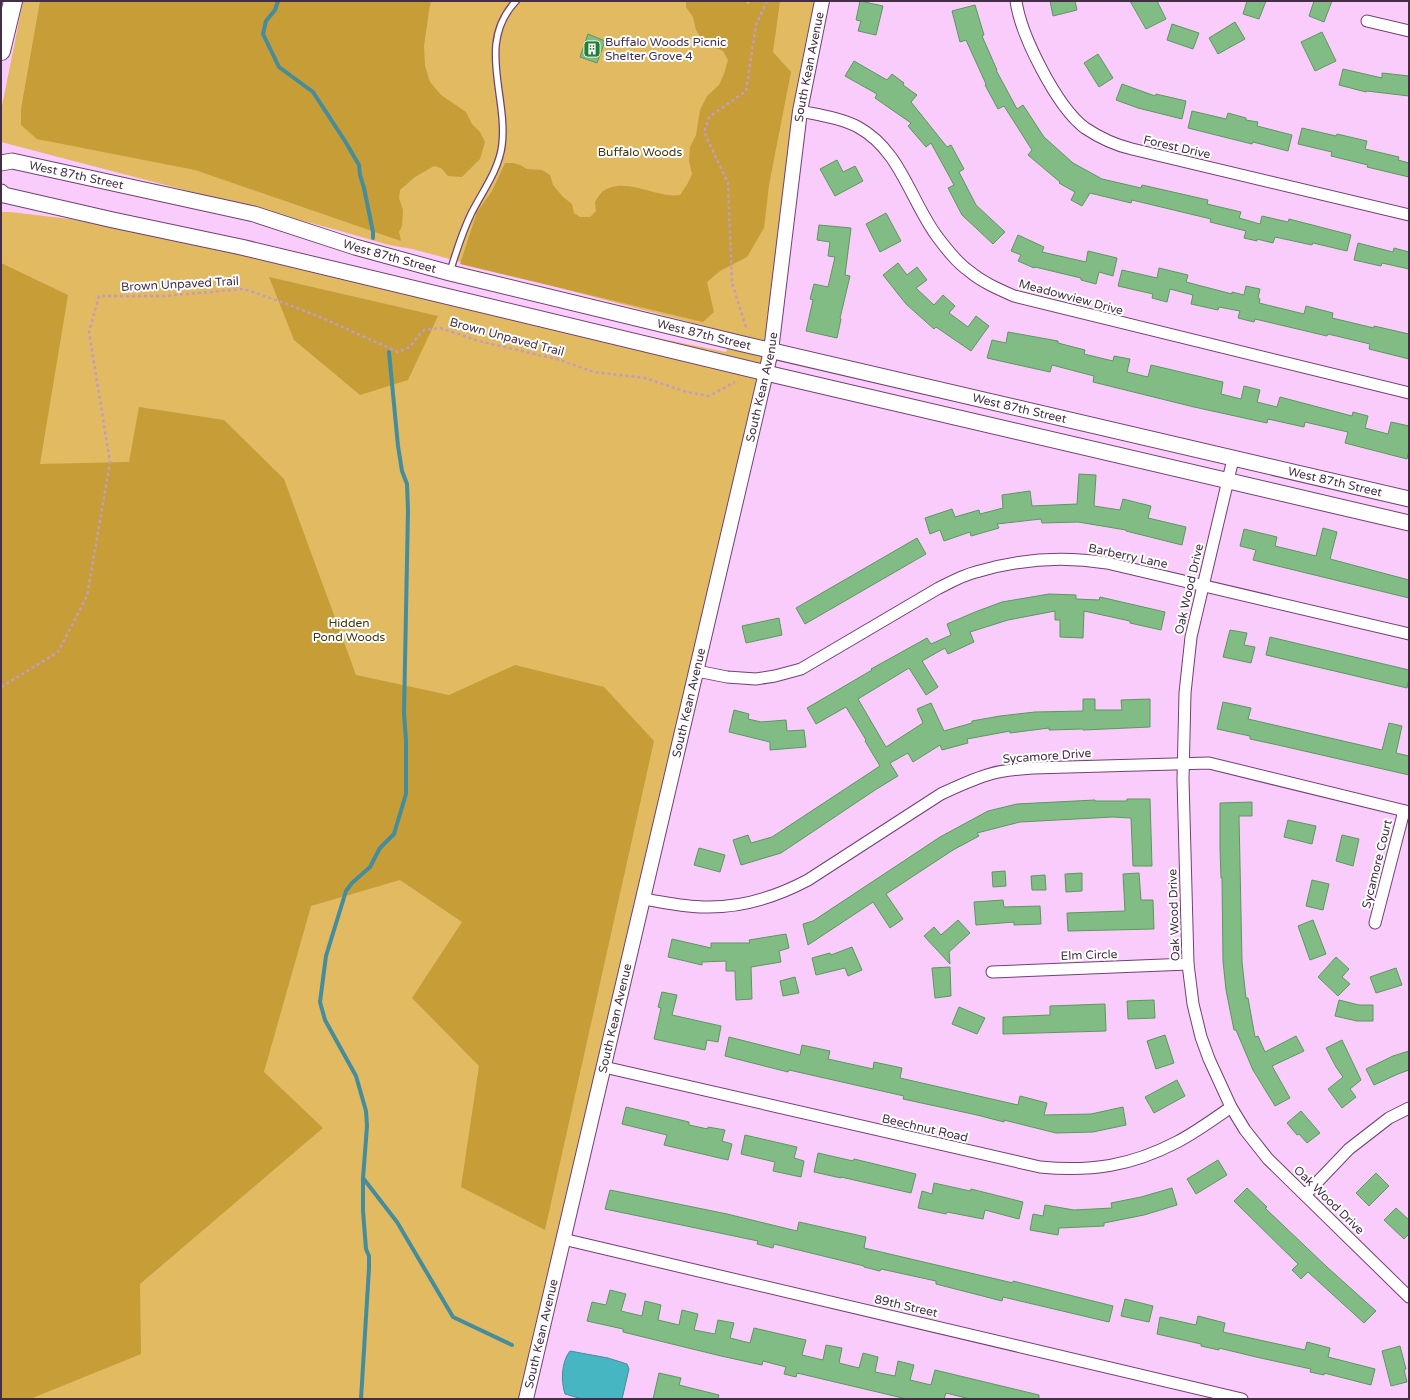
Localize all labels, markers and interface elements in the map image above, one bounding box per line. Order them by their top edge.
street label: South Kean Avenue [792,10,827,123]
place label: Buffalo Woods Picnic Shelter Grove 4 [605,35,726,63]
building icon: Buffalo Woods Picnic Shelter Grove 4 [582,39,602,59]
street label: Forest Drive [1142,132,1212,162]
park label: Buffalo Woods [598,145,682,159]
street label: West 87th Street [28,158,125,192]
street label: West 87th Street [341,237,438,276]
street label: Brown Unpaved Trail [121,274,239,294]
street label: Meadowview Drive [1017,276,1125,318]
street label: Brown Unpaved Trail [448,315,566,359]
street label: West 87th Street [656,316,753,353]
street label: South Kean Avenue [743,331,780,443]
street label: West 87th Street [971,391,1068,426]
street label: West 87th Street [1287,464,1384,500]
street label: Barberry Lane [1087,541,1169,571]
street label: Oak Wood Drive [1172,542,1206,636]
park label: Hidden Pond Woods [313,616,386,644]
street label: South Kean Avenue [669,646,708,759]
street label: Sycamore Drive [1002,746,1092,766]
street label: Sycamore Court [1359,818,1395,910]
street label: Oak Wood Drive [1165,868,1183,961]
street label: Elm Circle [1060,947,1118,963]
street label: South Kean Avenue [595,962,635,1074]
street label: Beechnut Road [881,1111,969,1145]
street label: Oak Wood Drive [1291,1163,1367,1237]
street label: South Kean Avenue [522,1277,561,1390]
street label: 89th Street [873,1292,939,1320]

